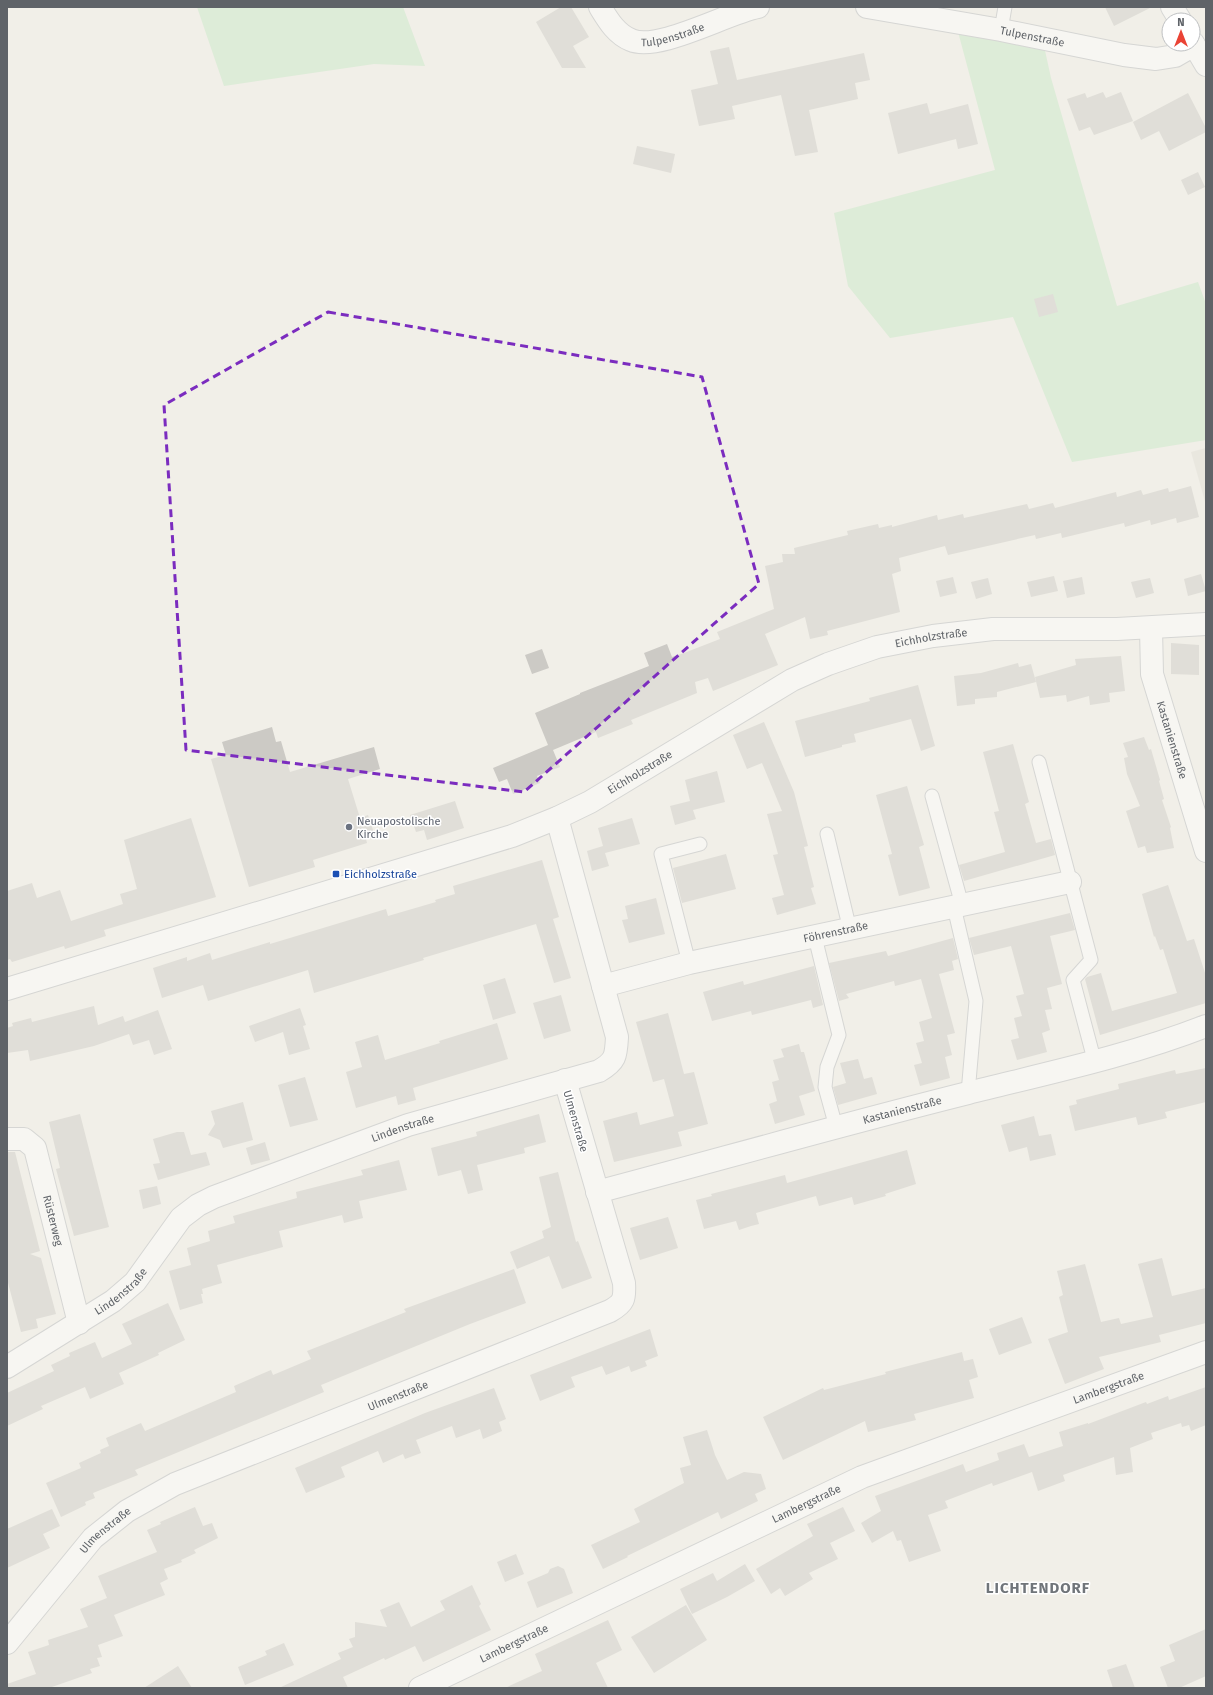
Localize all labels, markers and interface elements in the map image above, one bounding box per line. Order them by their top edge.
north arrow [1161,12,1201,52]
text: N [1177,16,1185,29]
street label: Tulpenstraße [641,21,706,49]
street label: Tulpenstraße [999,24,1066,50]
street label: Eichholzstraße [894,626,968,650]
street label: Kastanienstraße [1154,700,1190,781]
street label: Eichholzstraße [605,748,675,797]
place label: Neuapostolische Kirche [357,815,440,841]
marker: Neuapostolische Kirche [344,822,354,832]
place label: Eichholzstraße [344,868,417,881]
marker: Eichholzstraße [331,869,341,879]
street label: Föhrenstraße [802,919,869,946]
street label: Ulmenstraße [560,1089,591,1154]
street label: Kastanienstraße [862,1094,943,1127]
street label: Lindenstraße [370,1112,436,1145]
street label: Rüsterweg [40,1194,65,1248]
street label: Lindenstraße [92,1266,150,1318]
street label: Lambergstraße [1071,1369,1146,1407]
street label: Ulmenstraße [366,1378,430,1414]
street label: Lambergstraße [770,1482,843,1526]
street label: Ulmenstraße [77,1505,134,1556]
district label: LICHTENDORF [986,1579,1090,1597]
street label: Lambergstraße [478,1622,551,1666]

